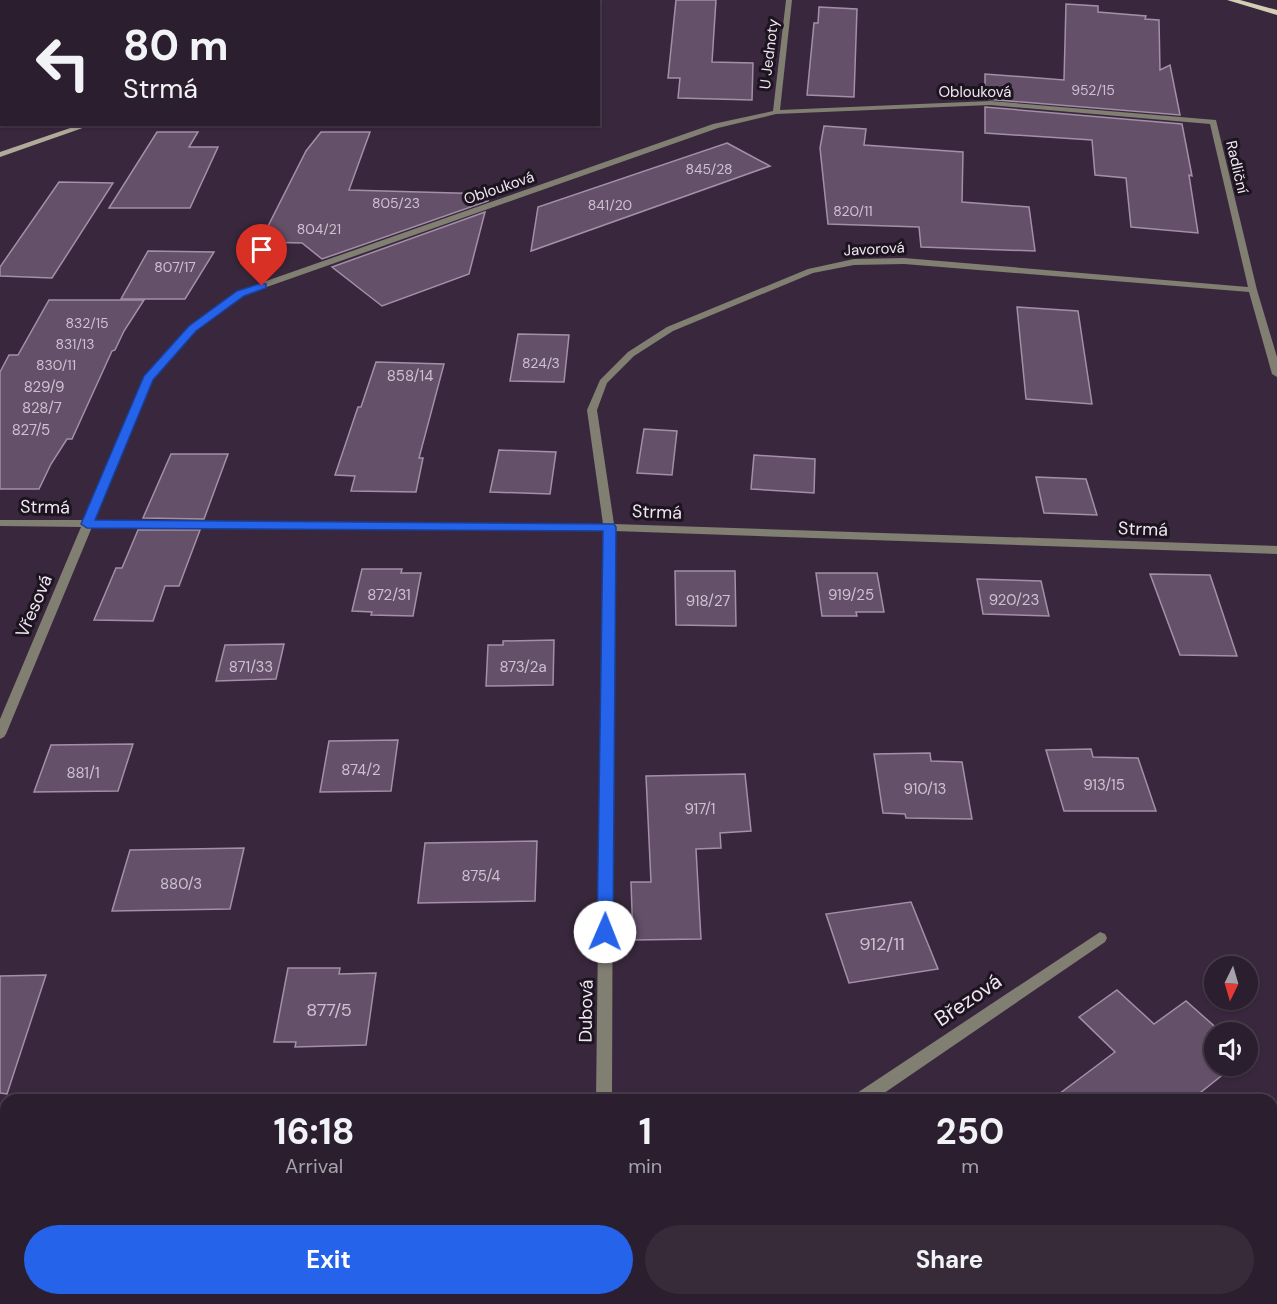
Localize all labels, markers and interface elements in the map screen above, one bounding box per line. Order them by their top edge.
street label: U Jednoty [755,17,783,90]
text: 80 m [123,18,229,73]
icon: left [24,24,102,102]
text: Strmá [123,71,198,106]
house number: 952/15 [1071,81,1115,99]
street label: Oblouková [938,82,1012,102]
street label: Radliční [1221,139,1253,196]
house number: 845/28 [686,160,732,178]
street label: Oblouková [461,167,537,209]
house number: 805/23 [372,194,420,212]
house number: 841/20 [588,196,632,214]
house number: 820/11 [833,202,873,220]
house number: 804/21 [297,220,341,238]
pin [236,224,287,286]
icon: arrive [245,233,278,266]
street label: Javorová [843,237,905,261]
house number: 807/17 [154,258,196,276]
house number: 832/15 [65,314,109,332]
house number: 831/13 [55,335,95,353]
house number: 824/3 [522,354,560,372]
house number: 830/11 [36,356,76,374]
house number: 858/14 [387,366,433,386]
house number: 829/9 [24,377,64,397]
house number: 828/7 [22,398,62,418]
house number: 827/5 [12,420,50,440]
street label: Strmá [20,495,70,519]
street label: Strmá [632,499,682,525]
street label: Strmá [1118,516,1168,542]
street label: Vřesová [10,571,58,641]
house number: 872/31 [367,585,411,605]
house number: 919/25 [828,585,874,605]
house number: 920/23 [989,590,1039,610]
house number: 918/27 [686,591,730,611]
house number: 871/33 [229,657,273,677]
house number: 873/2a [499,657,547,677]
house number: 874/2 [341,760,381,780]
house number: 881/1 [66,763,100,783]
house number: 913/15 [1083,775,1125,795]
house number: 910/13 [904,779,946,799]
house number: 917/1 [684,799,716,819]
house number: 875/4 [462,866,500,886]
house number: 880/3 [160,874,202,894]
position arrow [573,900,637,964]
house number: 912/11 [859,932,905,956]
north arrow [1204,956,1258,1010]
map controls [1204,956,1258,1076]
street label: Březová [929,967,1007,1033]
street label: Dubová [573,979,599,1043]
house number: 877/5 [306,998,352,1022]
button: sound [1204,1022,1258,1076]
text: 16:18 [274,1108,355,1155]
text: 1 [639,1108,652,1155]
text: 250 [936,1108,1004,1155]
text: Arrival [285,1153,343,1179]
text: min [628,1153,662,1179]
text: m [961,1153,979,1179]
button: Exit [24,1225,633,1294]
button: Share [645,1225,1254,1294]

